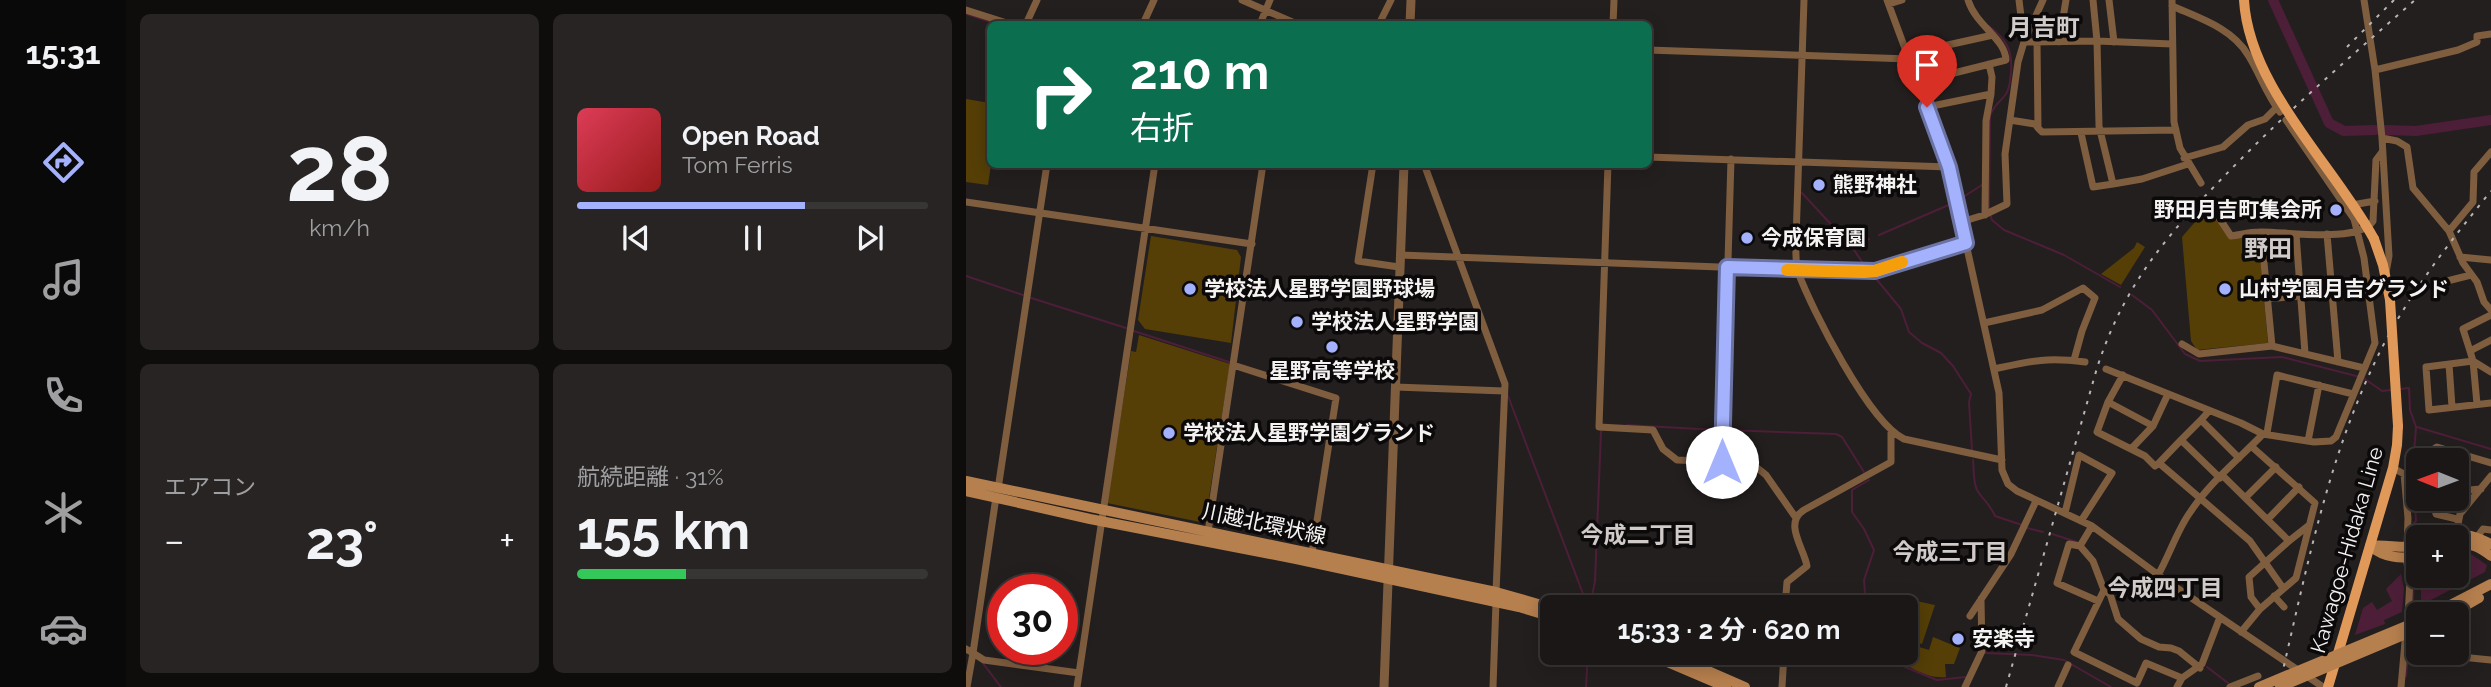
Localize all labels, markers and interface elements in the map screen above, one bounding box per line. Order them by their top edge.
district label: 月吉町 [2008,13,2080,42]
text: 15:31 [25,34,101,71]
pin [1897,35,1957,107]
text: 210 m [1130,43,1269,100]
icon: arrive [1908,46,1946,84]
icon: right [1015,49,1106,140]
text: 右折 [1130,109,1194,146]
text: 28 [286,115,393,222]
text: Open Road [682,121,820,151]
icon: directions [39,138,88,187]
text: Tom Ferris [682,151,793,178]
place label: 熊野神社 [1833,172,1917,197]
marker: 熊野神社 [1811,177,1827,193]
place label: 野田月吉町集会所 [2154,197,2322,222]
marker: 野田月吉町集会所 [2328,202,2344,218]
text: km/h [309,214,370,241]
icon: previous [617,219,655,257]
icon: pause [734,219,772,257]
icon: next [851,219,889,257]
place label: 今成保育園 [1761,225,1866,250]
marker: 今成保育園 [1739,230,1755,246]
district label: 野田 [2244,234,2292,263]
icon: music [39,255,88,304]
place label: 学校法人星野学園野球場 [1204,276,1435,301]
place label: 山村学園月吉グランド [2239,276,2449,301]
marker: 学校法人星野学園野球場 [1182,281,1198,297]
marker: 山村学園月吉グランド [2217,281,2233,297]
place label: 学校法人星野学園 [1311,309,1479,334]
marker: 学校法人星野学園 [1289,314,1305,330]
marker: 星野高等学校 [1324,339,1340,355]
place label: 星野高等学校 [1269,358,1395,383]
icon: phone [39,371,88,420]
place label: 学校法人星野学園グランド [1183,420,1435,445]
marker: 学校法人星野学園グランド [1161,425,1177,441]
position arrow [1685,425,1759,499]
street label: Kawagoe-Hidaka Line [2305,444,2388,656]
north arrow [2406,448,2469,511]
map controls [2406,448,2469,665]
text: 航続距離 · 31% [577,463,724,490]
text: エアコン [164,473,256,500]
icon: climate [39,488,88,537]
street label: 川越北環状線 [1200,498,1328,549]
text: 155 km [577,500,750,561]
text: 23° [306,510,378,571]
text: − [164,518,184,563]
text: + [499,518,515,563]
district label: 今成二丁目 [1581,521,1696,548]
button: + [2406,525,2469,588]
district label: 今成三丁目 [1893,538,2008,565]
speed limit sign: 30 [987,574,1078,665]
district label: 今成四丁目 [2108,574,2223,601]
button: − [2406,602,2469,665]
icon: car [39,604,88,653]
text: 15:33 · 2 分 · 620 m [1617,615,1841,645]
place label: 安楽寺 [1972,626,2035,651]
marker: 安楽寺 [1950,631,1966,647]

